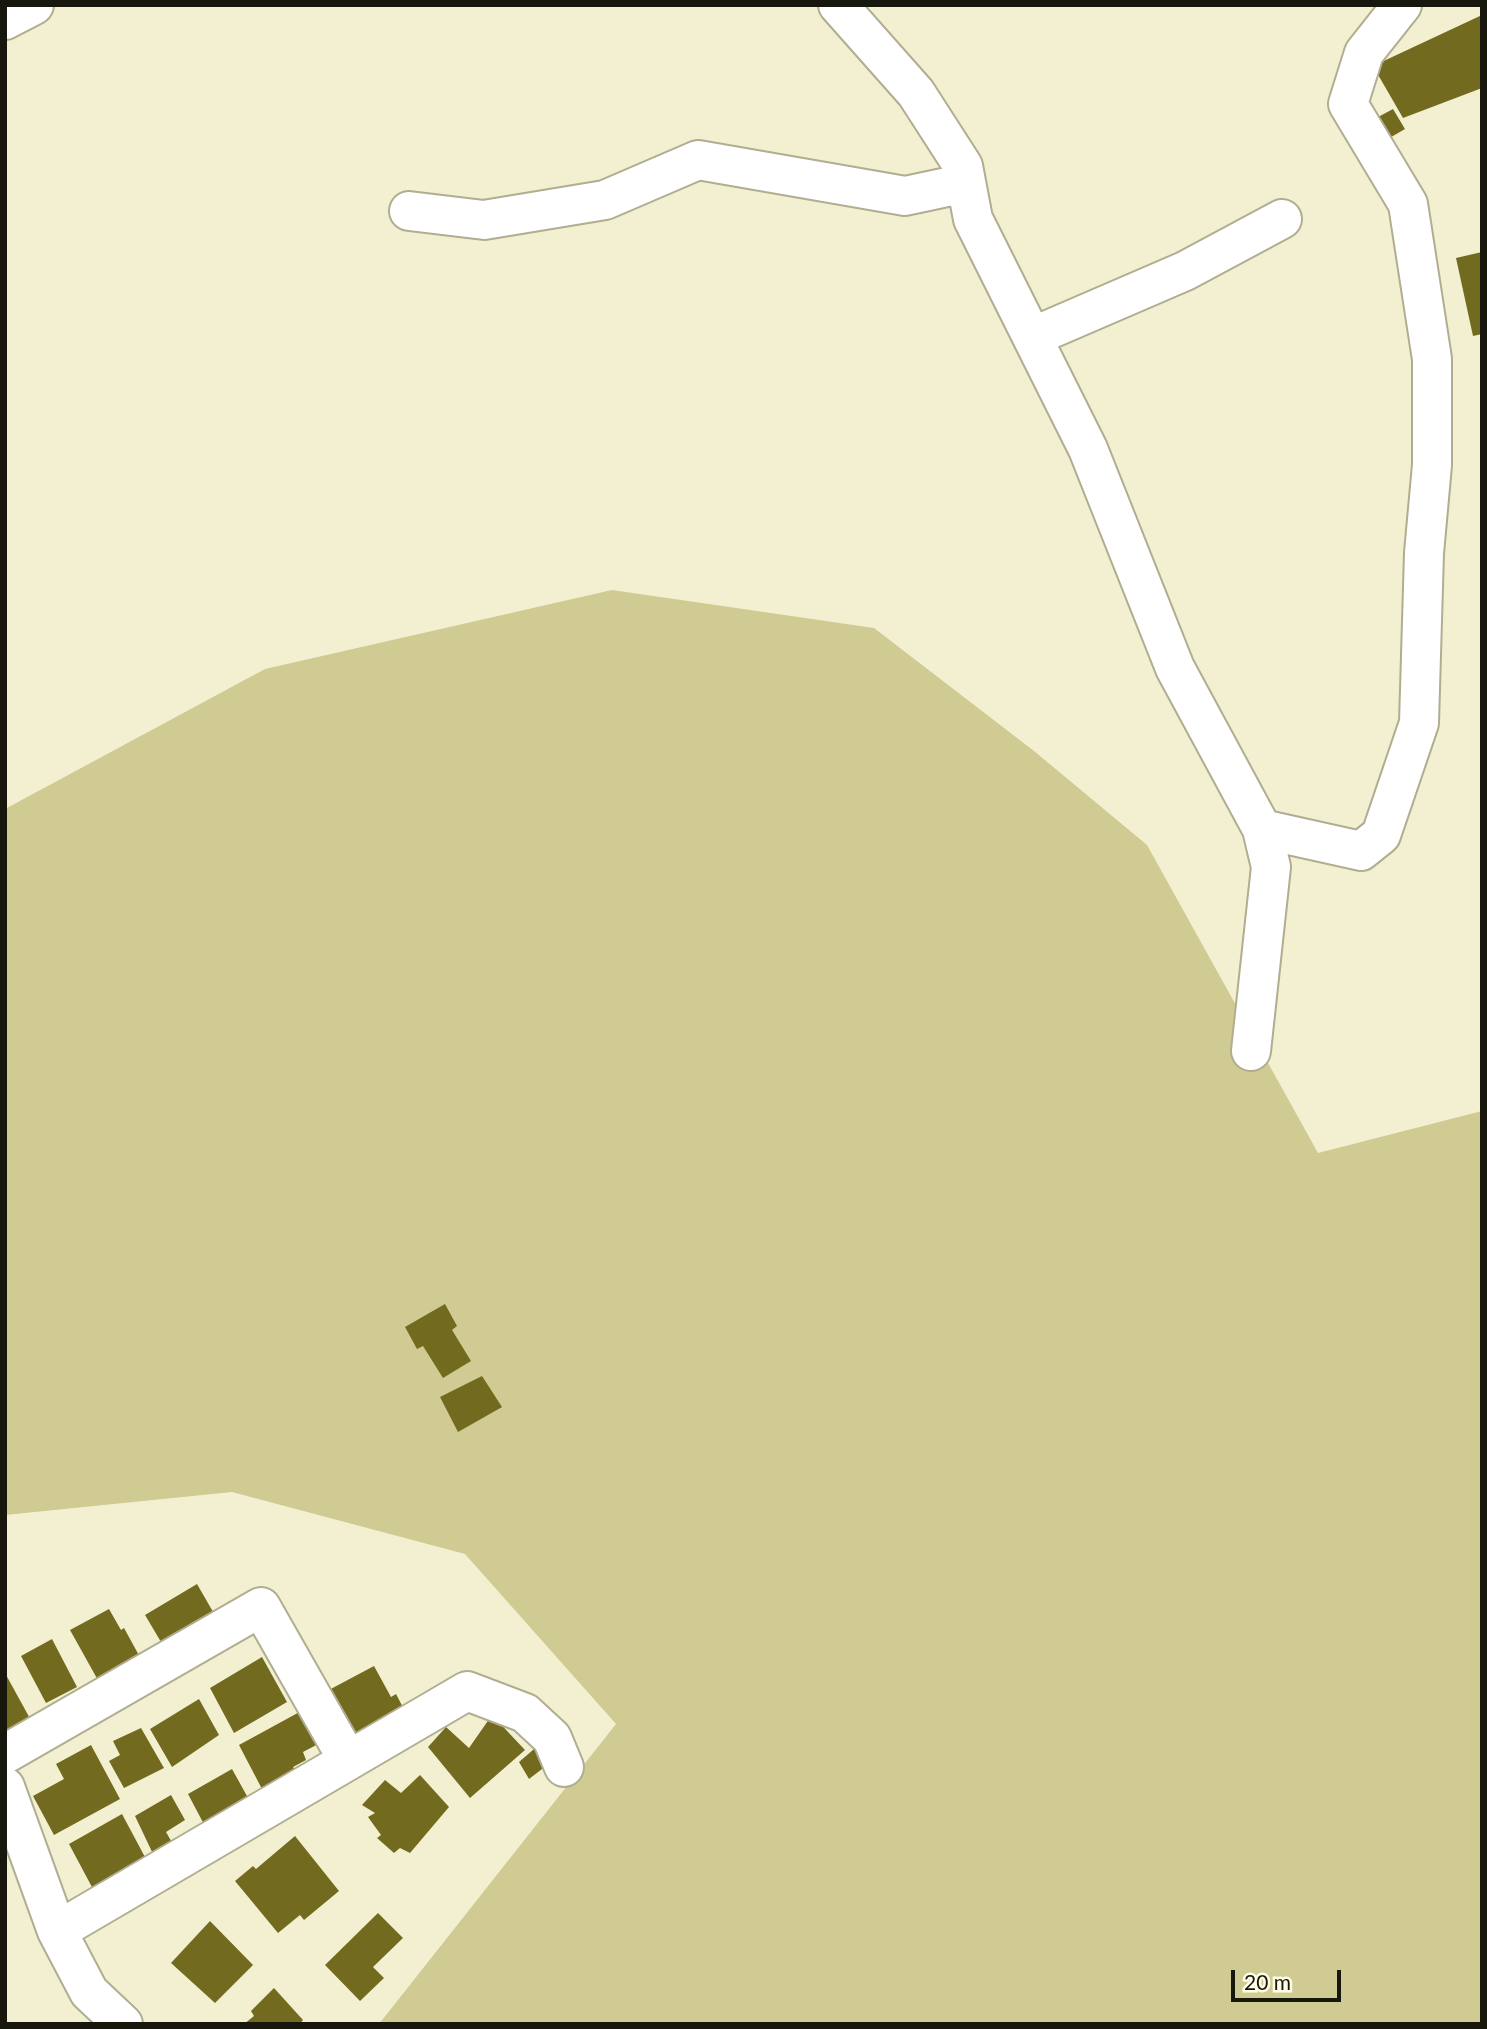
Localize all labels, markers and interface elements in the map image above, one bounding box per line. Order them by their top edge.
scale bar [1235,1955,1345,1999]
text: 20 m [1244,1969,1291,1994]

